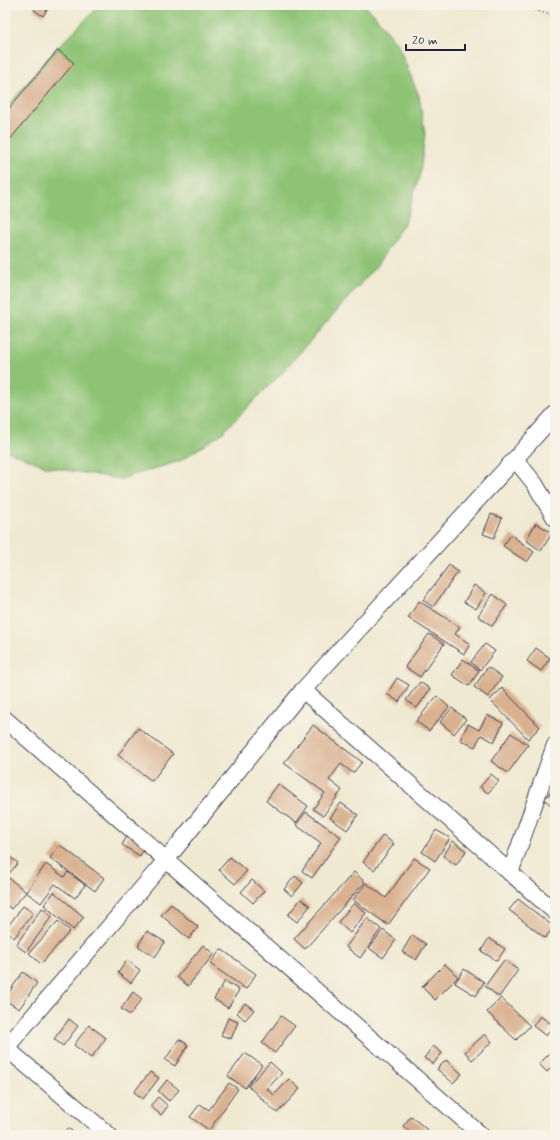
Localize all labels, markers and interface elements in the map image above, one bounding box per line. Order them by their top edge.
scale bar [406,26,465,52]
text: 20 m [412,33,438,49]

